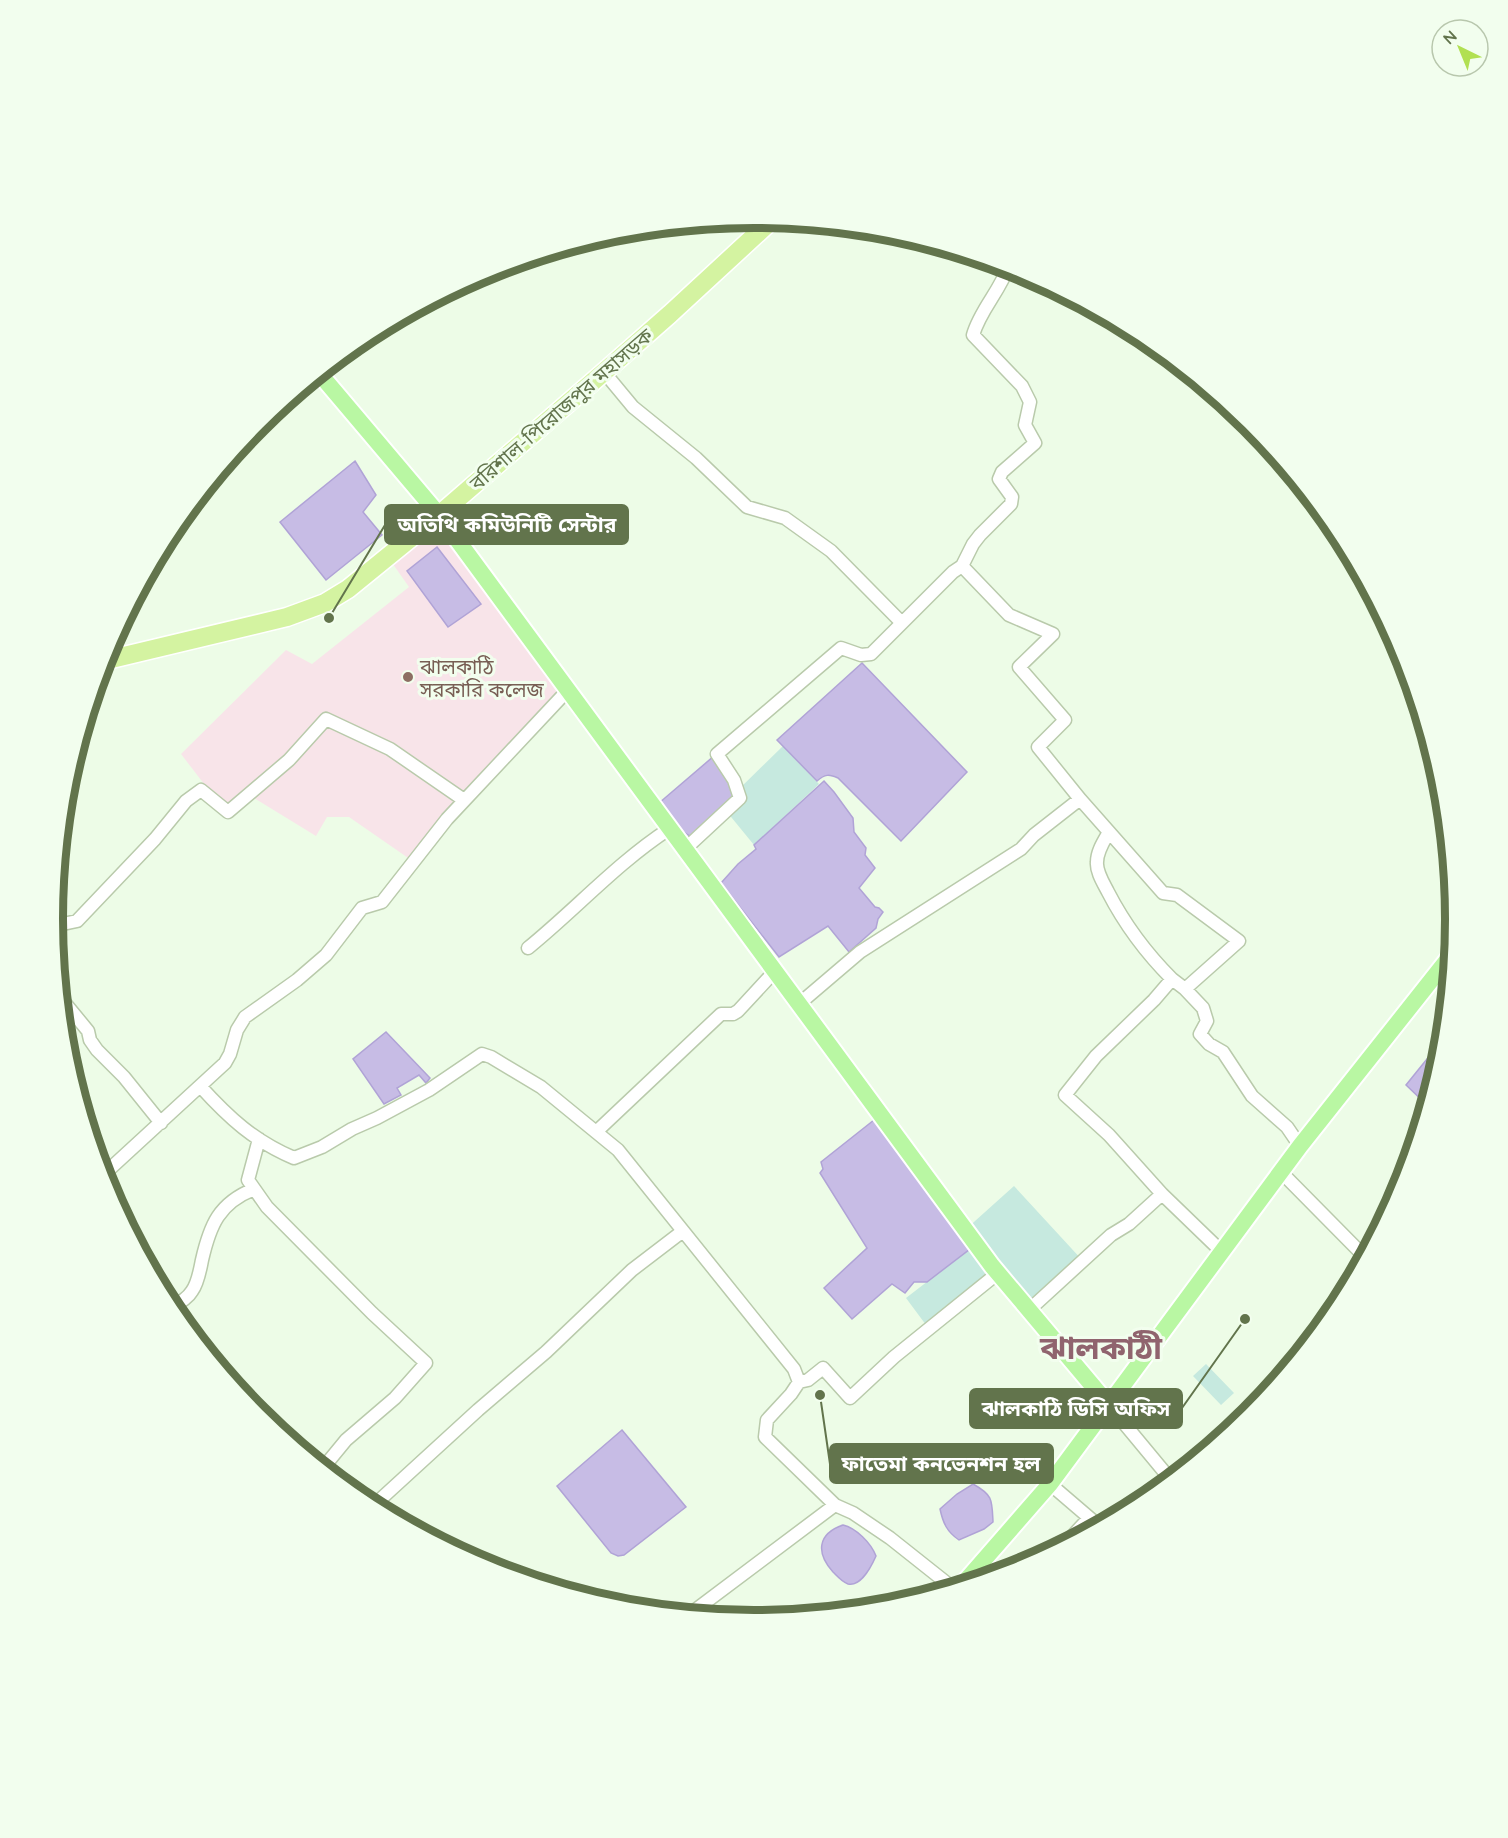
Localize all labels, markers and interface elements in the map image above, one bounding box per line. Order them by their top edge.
north arrow [1430,18,1490,78]
text: N [1439,26,1461,48]
street label: বরিশাল-পিরোজপুর মহাসড়ক [464,322,658,496]
callout: অতিথি কমিউনিটি সেন্টার [385,505,628,544]
text: অতিথি কমিউনিটি সেন্টার [397,511,617,537]
place label: ঝালকাঠি সরকারি কলেজ [419,654,545,702]
marker: ঝালকাঠি সরকারি কলেজ [401,670,415,684]
district label: ঝালকাঠী [1039,1327,1163,1367]
callout: ঝালকাঠি ডিসি অফিস [970,1389,1182,1428]
text: ঝালকাঠি ডিসি অফিস [981,1395,1171,1421]
callout: ফাতেমা কনভেনশন হল [830,1444,1053,1483]
text: ফাতেমা কনভেনশন হল [840,1450,1042,1476]

